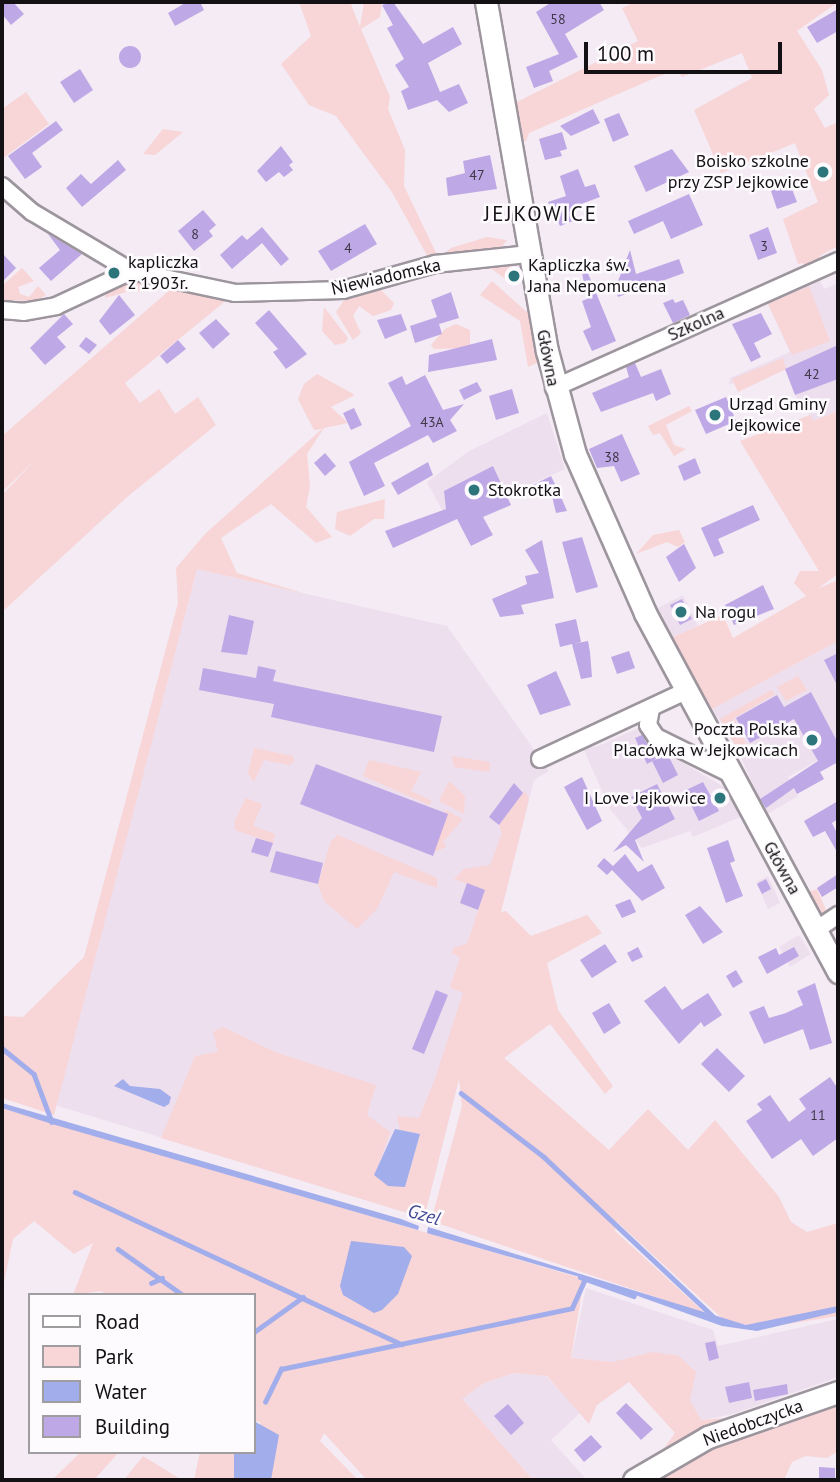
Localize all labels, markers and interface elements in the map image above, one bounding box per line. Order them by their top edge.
house number: 58 [550,11,566,27]
scale bar [588,28,786,72]
text: 100 m [597,40,654,67]
place label: Boisko szkolne przy ZSP Jejkowice [666,151,809,194]
marker: Boisko szkolne przy ZSP Jejkowice [815,164,831,180]
house number: 47 [469,167,485,183]
district label: JEJKOWICE [485,201,597,227]
house number: 8 [191,226,199,242]
house number: 3 [760,238,768,254]
house number: 4 [344,240,352,256]
place label: kapliczka z 1903r. [128,252,199,294]
street label: Niewiadomska [329,254,443,300]
place label: Kapliczka św. Jana Nepomucena [528,255,666,298]
marker: kapliczka z 1903r. [106,265,122,281]
marker: Kapliczka św. Jana Nepomucena [506,268,522,284]
street label: Szkolna [664,302,728,346]
street label: Główna [532,328,564,388]
house number: 42 [804,366,820,382]
place label: Urząd Gminy Jejkowice [729,394,827,436]
marker: Urząd Gminy Jejkowice [707,407,723,423]
house number: 43A [420,414,444,430]
house number: 38 [604,449,620,465]
place label: Stokrotka [488,479,561,501]
marker: Stokrotka [466,482,482,498]
place label: Na rogu [695,601,756,623]
marker: Na rogu [673,604,689,620]
place label: Poczta Polska Placówka w Jejkowicach [613,719,798,762]
marker: Poczta Polska Placówka w Jejkowicach [804,732,820,748]
place label: I Love Jejkowice [584,787,706,809]
marker: I Love Jejkowice [712,790,728,806]
street label: Główna [759,838,805,898]
house number: 11 [810,1107,826,1123]
water label: Gzel [405,1200,443,1230]
legend [28,1293,256,1454]
text: Road [95,1308,139,1335]
text: Park [95,1343,134,1370]
text: Water [95,1378,147,1405]
street label: Niedobczycka [700,1395,806,1451]
text: Building [95,1413,170,1440]

